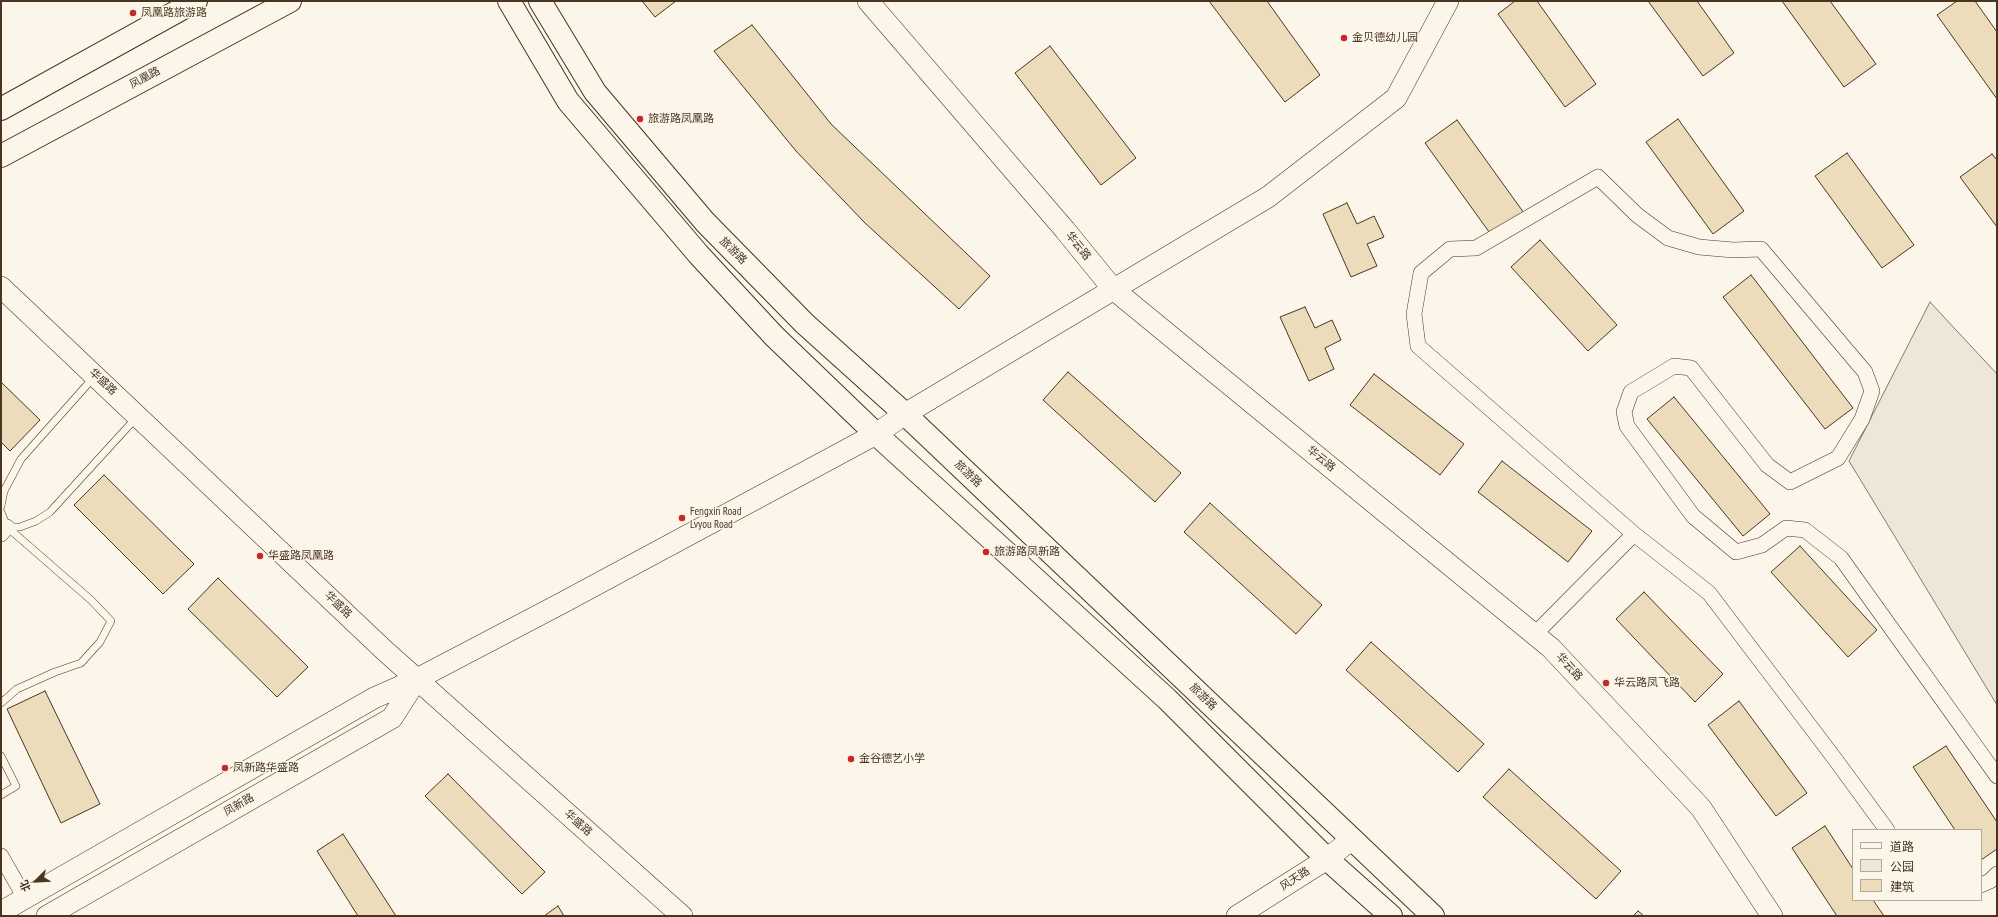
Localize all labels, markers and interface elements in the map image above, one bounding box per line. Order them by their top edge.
place label: 凤凰路旅游路 [141,6,207,20]
marker: 凤凰路旅游路 [128,8,138,18]
place label: 金贝德幼儿园 [1352,31,1418,45]
marker: 金贝德幼儿园 [1339,33,1349,43]
street label: 凤凰路 [127,64,163,92]
place label: 旅游路凤凰路 [648,112,714,126]
marker: 旅游路凤凰路 [635,114,645,124]
street label: 华云路 [1062,229,1094,263]
street label: 旅游路 [717,235,749,267]
street label: 华盛路 [86,366,120,398]
street label: 华云路 [1304,443,1338,475]
street label: 旅游路 [952,458,984,490]
place label: Fengxin Road Lvyou Road [690,505,742,531]
marker: Fengxin Road Lvyou Road [677,513,687,523]
place label: 旅游路凤新路 [994,545,1060,559]
marker: 旅游路凤新路 [981,547,991,557]
place label: 华盛路凤凰路 [268,549,334,563]
marker: 华盛路凤凰路 [255,551,265,561]
street label: 华盛路 [322,589,354,621]
street label: 华云路 [1553,650,1585,684]
place label: 华云路凤飞路 [1614,676,1680,690]
marker: 华云路凤飞路 [1601,678,1611,688]
street label: 旅游路 [1187,681,1219,713]
place label: 金谷德艺小学 [859,752,925,766]
marker: 金谷德艺小学 [846,754,856,764]
place label: 凤新路华盛路 [233,761,299,775]
marker: 凤新路华盛路 [220,763,230,773]
street label: 凤新路 [221,791,257,819]
street label: 华盛路 [561,807,595,839]
legend [1852,829,1982,901]
text: 道路 [1890,839,1914,854]
text: 公园 [1890,859,1914,874]
north arrow [16,861,56,901]
street label: 风天路 [1278,864,1312,894]
text: 北 [16,878,34,894]
text: 建筑 [1890,879,1914,894]

